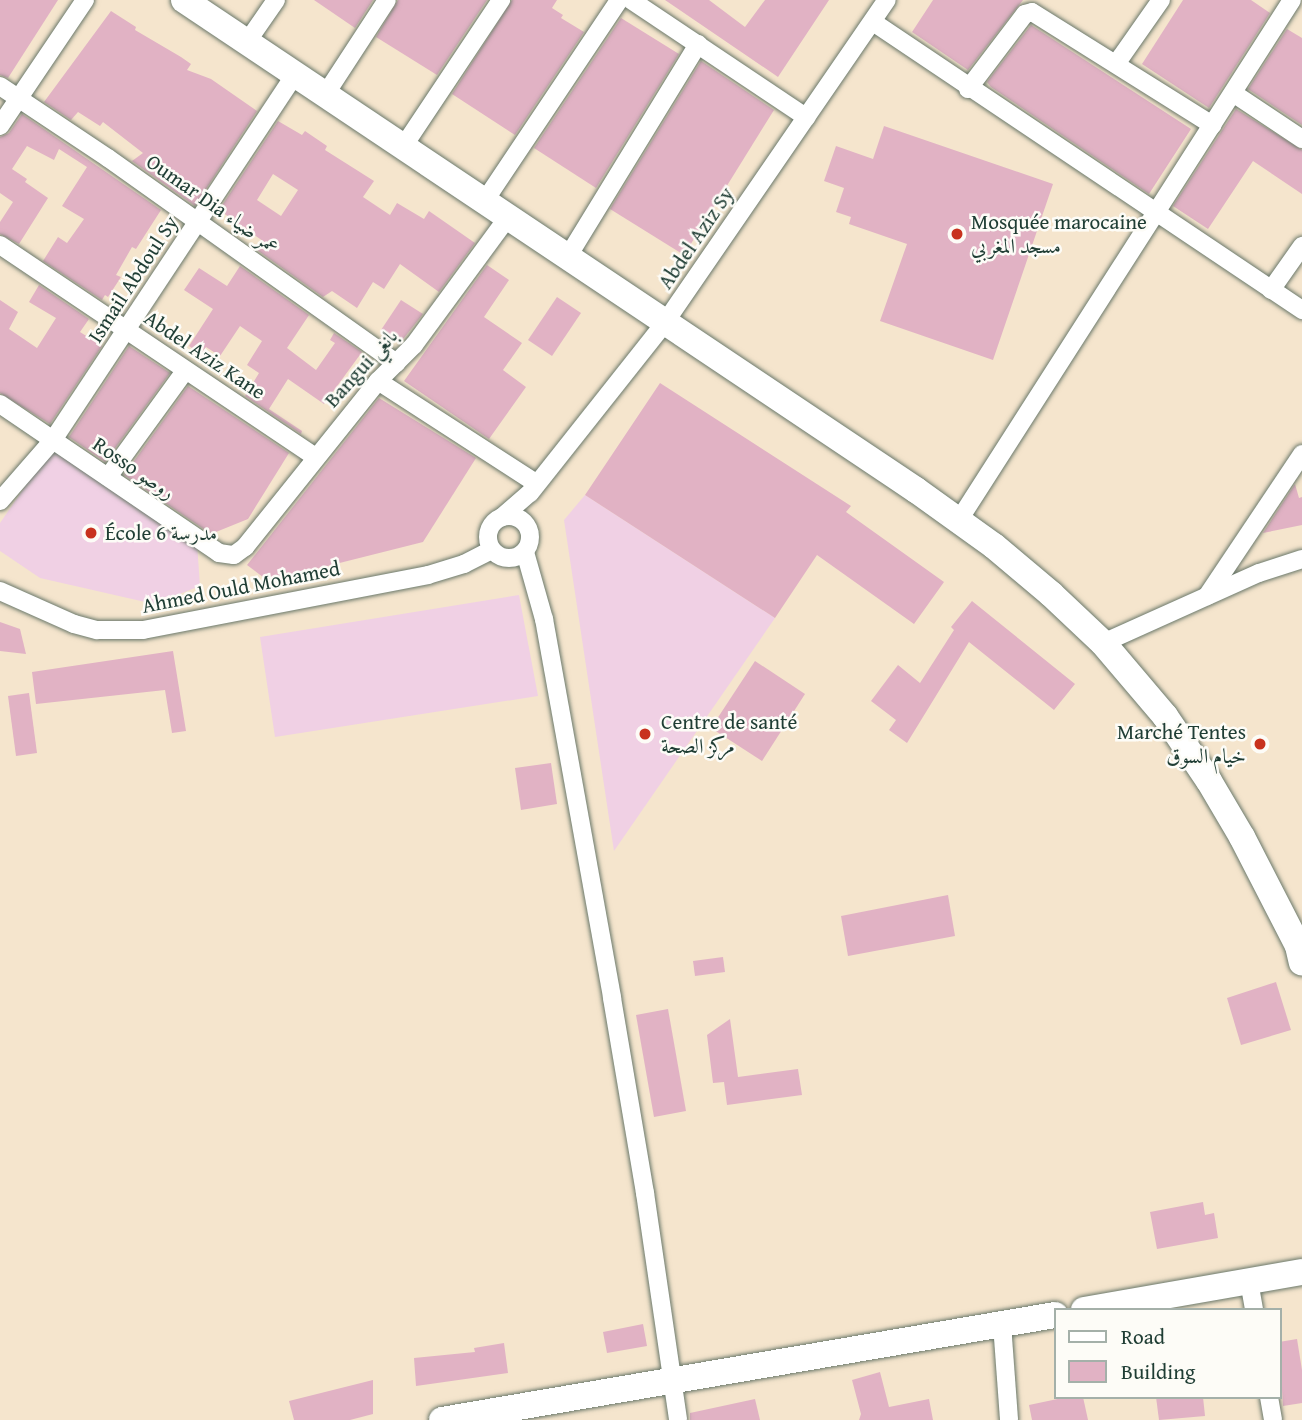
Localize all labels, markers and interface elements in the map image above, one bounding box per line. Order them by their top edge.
street label: Oumar Dia عمر ضياء [142,149,284,259]
street label: Abdel Aziz Sy [653,182,739,294]
place label: Mosquée marocaine مسجد المغربي [971,209,1147,259]
street label: Ismail Abdoul Sy [83,211,183,347]
marker: Mosquée marocaine مسجد المغربي [949,226,965,242]
street label: Abdel Aziz Kane [140,305,270,405]
street label: Bangui بانغي [319,323,403,413]
street label: Rosso روصو [88,431,180,505]
place label: École 6 مدرسة [105,520,217,546]
marker: École 6 مدرسة [83,525,99,541]
street label: Ahmed Ould Mohamed [140,555,342,619]
place label: Centre de santé مركز الصحة [661,709,797,759]
place label: Marché Tentes خيام السوق [1117,719,1246,769]
marker: Centre de santé مركز الصحة [635,724,655,744]
marker: Marché Tentes خيام السوق [1252,736,1268,752]
legend [1054,1308,1281,1399]
text: Road [1121,1321,1165,1352]
text: Building [1121,1356,1195,1387]

